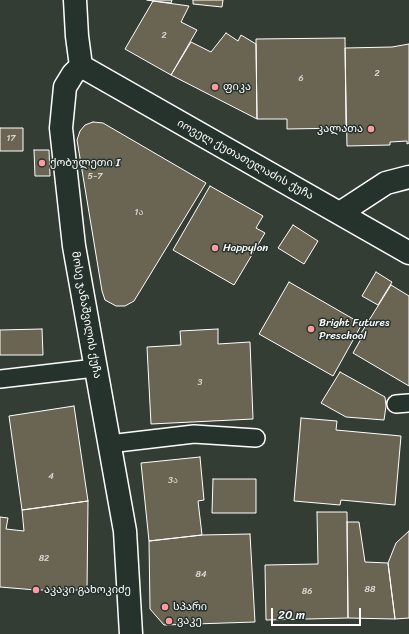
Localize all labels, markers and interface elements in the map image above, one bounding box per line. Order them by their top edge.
house number: 2 [161,31,167,41]
house number: 2 [374,69,380,79]
house number: 6 [298,74,304,84]
place label: ფიკა [223,80,251,94]
marker: ფიკა [210,82,220,92]
street label: იოველ ქუთათელაძის ქუჩა [175,117,315,203]
place label: კალათა [317,122,363,136]
marker: კალათა [366,124,376,134]
house number: 17 [7,134,15,144]
place label: ქობულეთი I [50,156,120,170]
marker: ქობულეთი I [37,158,47,168]
house number: 5-7 [88,172,102,182]
house number: 1ა [135,208,143,218]
place label: Happylon [223,241,268,255]
marker: Happylon [210,243,220,253]
street label: მოსე ჯანაშვილის ქუჩა [68,250,104,380]
place label: Bright Futures Preschool [319,316,389,342]
marker: Bright Futures Preschool [306,324,316,334]
house number: 3 [198,378,202,388]
house number: 4 [48,472,54,482]
house number: 3ა [168,476,178,486]
house number: 82 [39,554,49,564]
house number: 84 [195,570,207,580]
place label: აკაკი გახოკიძე [44,583,131,597]
marker: აკაკი გახოკიძე [31,585,41,595]
house number: 88 [365,585,375,595]
house number: 86 [302,587,312,597]
place label: სპარი [173,600,207,614]
scale bar [273,600,363,626]
marker: სპარი [160,602,170,612]
text: 20 m [278,604,305,626]
place label: ვაკე [177,614,202,628]
marker: ვაკე [164,616,174,626]

